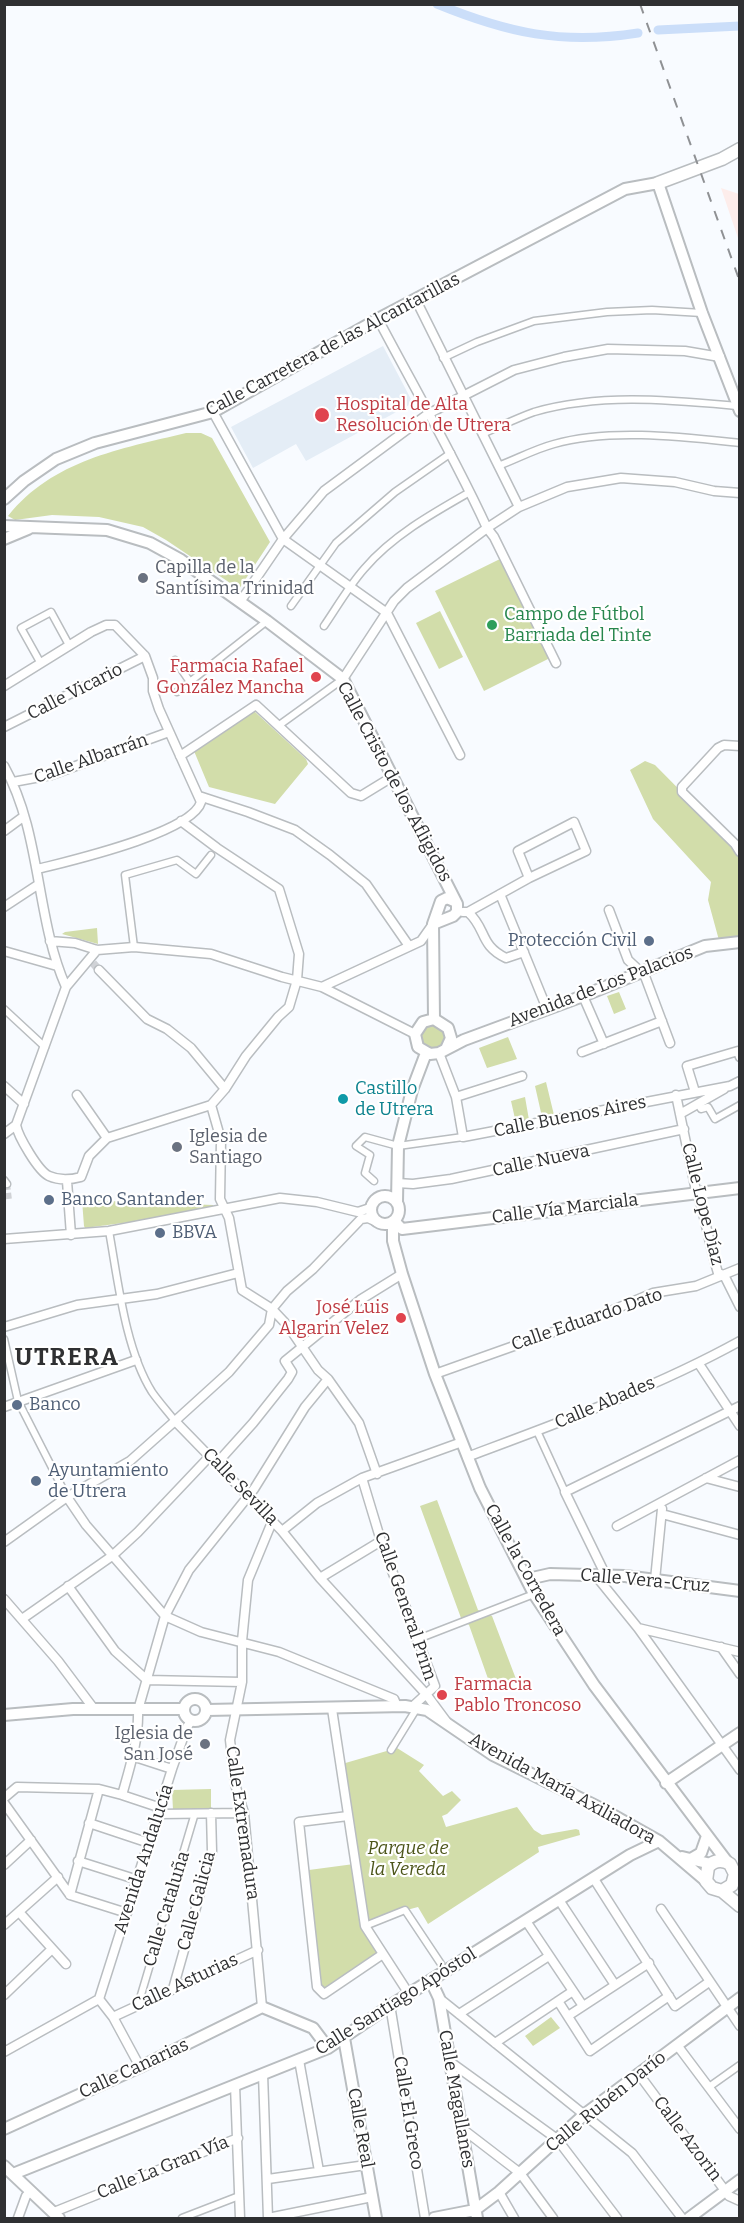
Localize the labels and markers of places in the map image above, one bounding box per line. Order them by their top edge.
place label: Hospital de Alta Resolución de Utrera [336,394,511,436]
marker: Hospital de Alta Resolución de Utrera [313,406,331,424]
place label: Capilla de la Santísima Trinidad [155,557,314,600]
marker: Capilla de la Santísima Trinidad [136,571,150,585]
place label: Campo de Fútbol Barriada del Tinte [504,604,652,646]
marker: Campo de Fútbol Barriada del Tinte [485,618,499,632]
place label: Farmacia Rafael González Mancha [156,656,304,698]
marker: Farmacia Rafael González Mancha [309,670,323,684]
place label: Protección Civil [508,930,637,952]
marker: Protección Civil [642,934,656,948]
place label: Castillo de Utrera [355,1078,434,1120]
marker: Castillo de Utrera [336,1092,350,1106]
place label: Iglesia de Santiago [189,1126,268,1168]
marker: Iglesia de Santiago [170,1140,184,1154]
place label: Banco Santander [61,1189,204,1211]
marker: Banco Santander [42,1193,56,1207]
place label: BBVA [172,1222,217,1244]
marker: BBVA [153,1226,167,1240]
place label: José Luis Algarin Velez [279,1297,389,1340]
marker: José Luis Algarin Velez [394,1311,408,1325]
place label: Banco [29,1394,81,1416]
marker: Banco [10,1398,24,1412]
place label: Ayuntamiento de Utrera [48,1460,169,1502]
marker: Ayuntamiento de Utrera [29,1474,43,1488]
place label: Farmacia Pablo Troncoso [454,1674,581,1716]
marker: Farmacia Pablo Troncoso [435,1688,449,1702]
place label: Iglesia de San José [114,1723,193,1766]
marker: Iglesia de San José [198,1737,212,1751]

